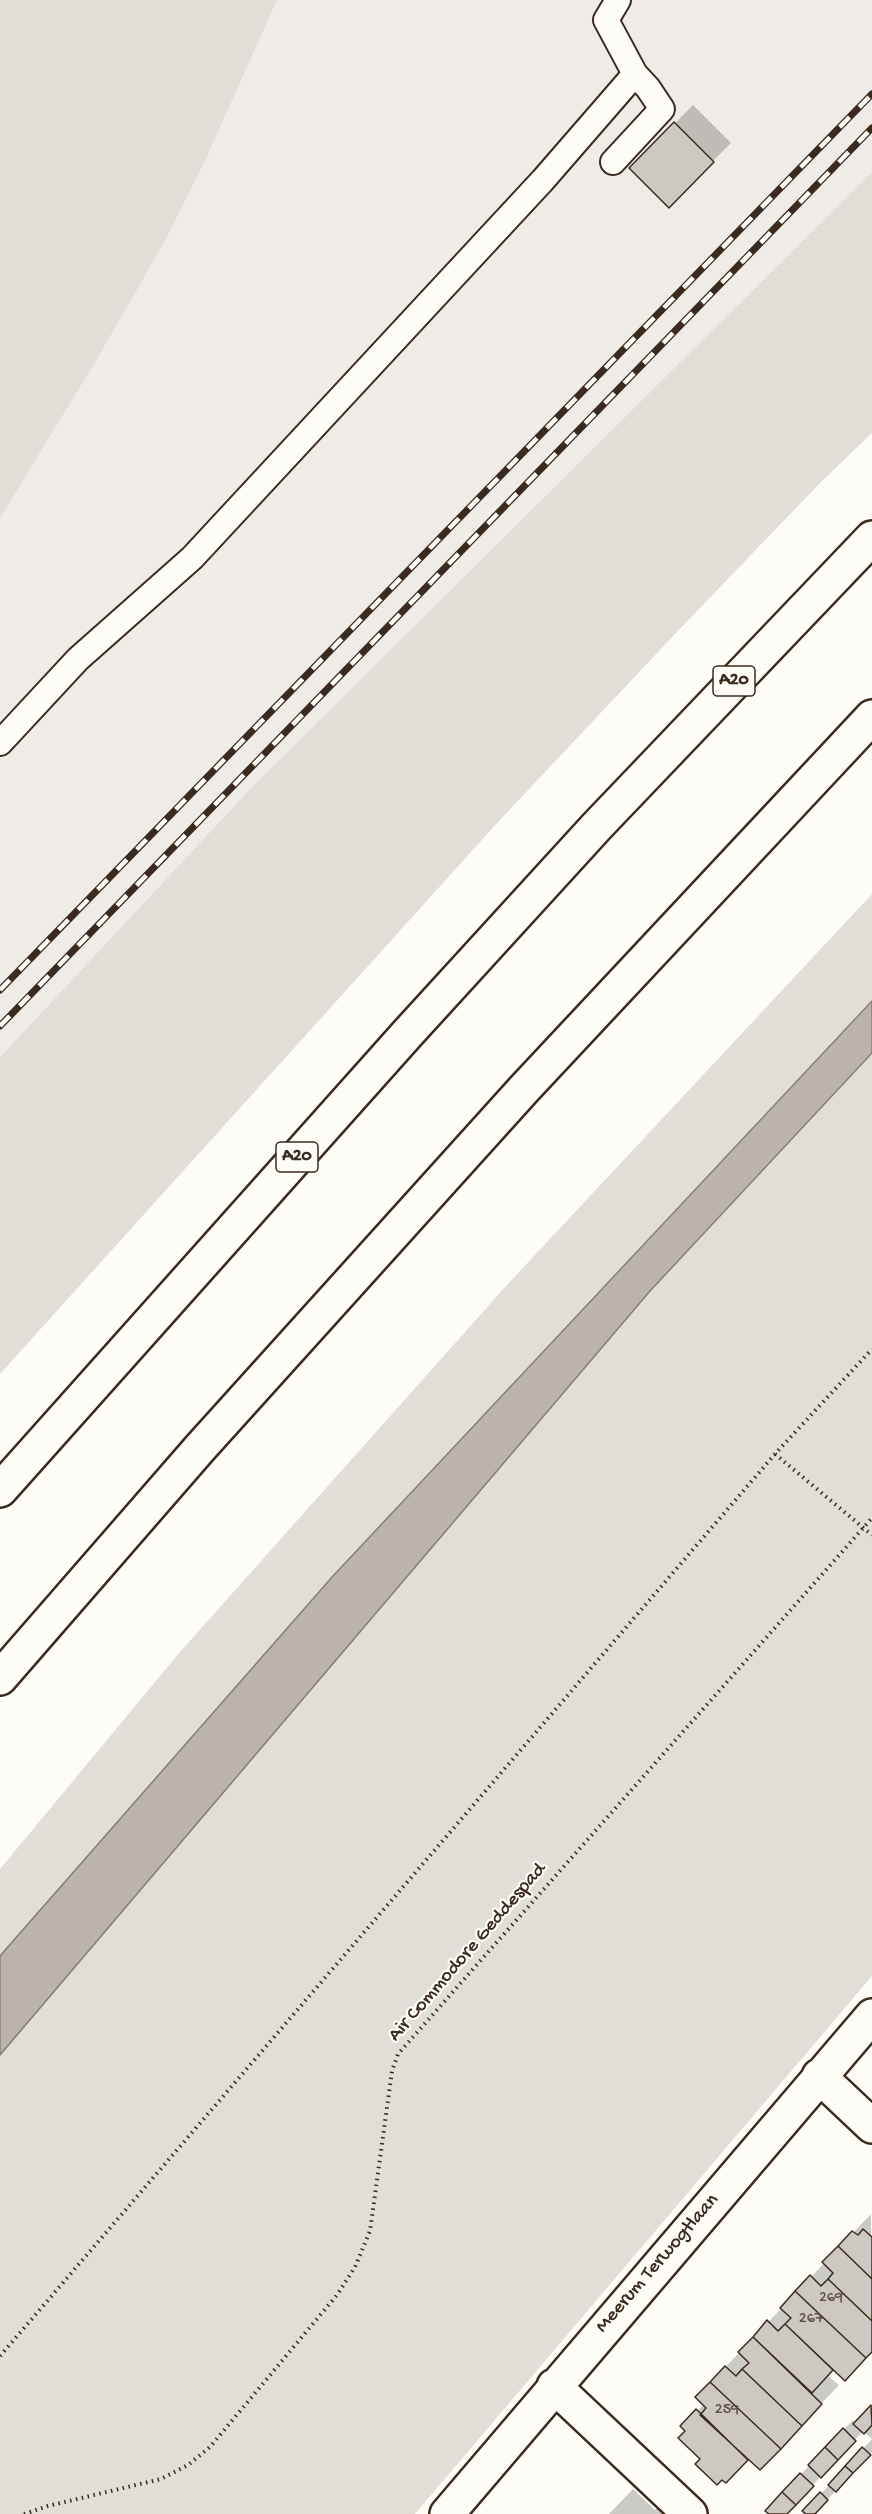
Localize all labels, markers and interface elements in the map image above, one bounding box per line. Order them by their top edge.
road number: A20 [713,666,755,696]
road number: A20 [276,1142,318,1172]
street label: Air Commodore Geddespad [384,1859,552,2047]
street label: Meerum Terwogtlaan [591,2190,725,2338]
house number: 269 [819,2289,843,2309]
house number: 267 [799,2310,823,2330]
house number: 259 [715,2401,739,2421]

